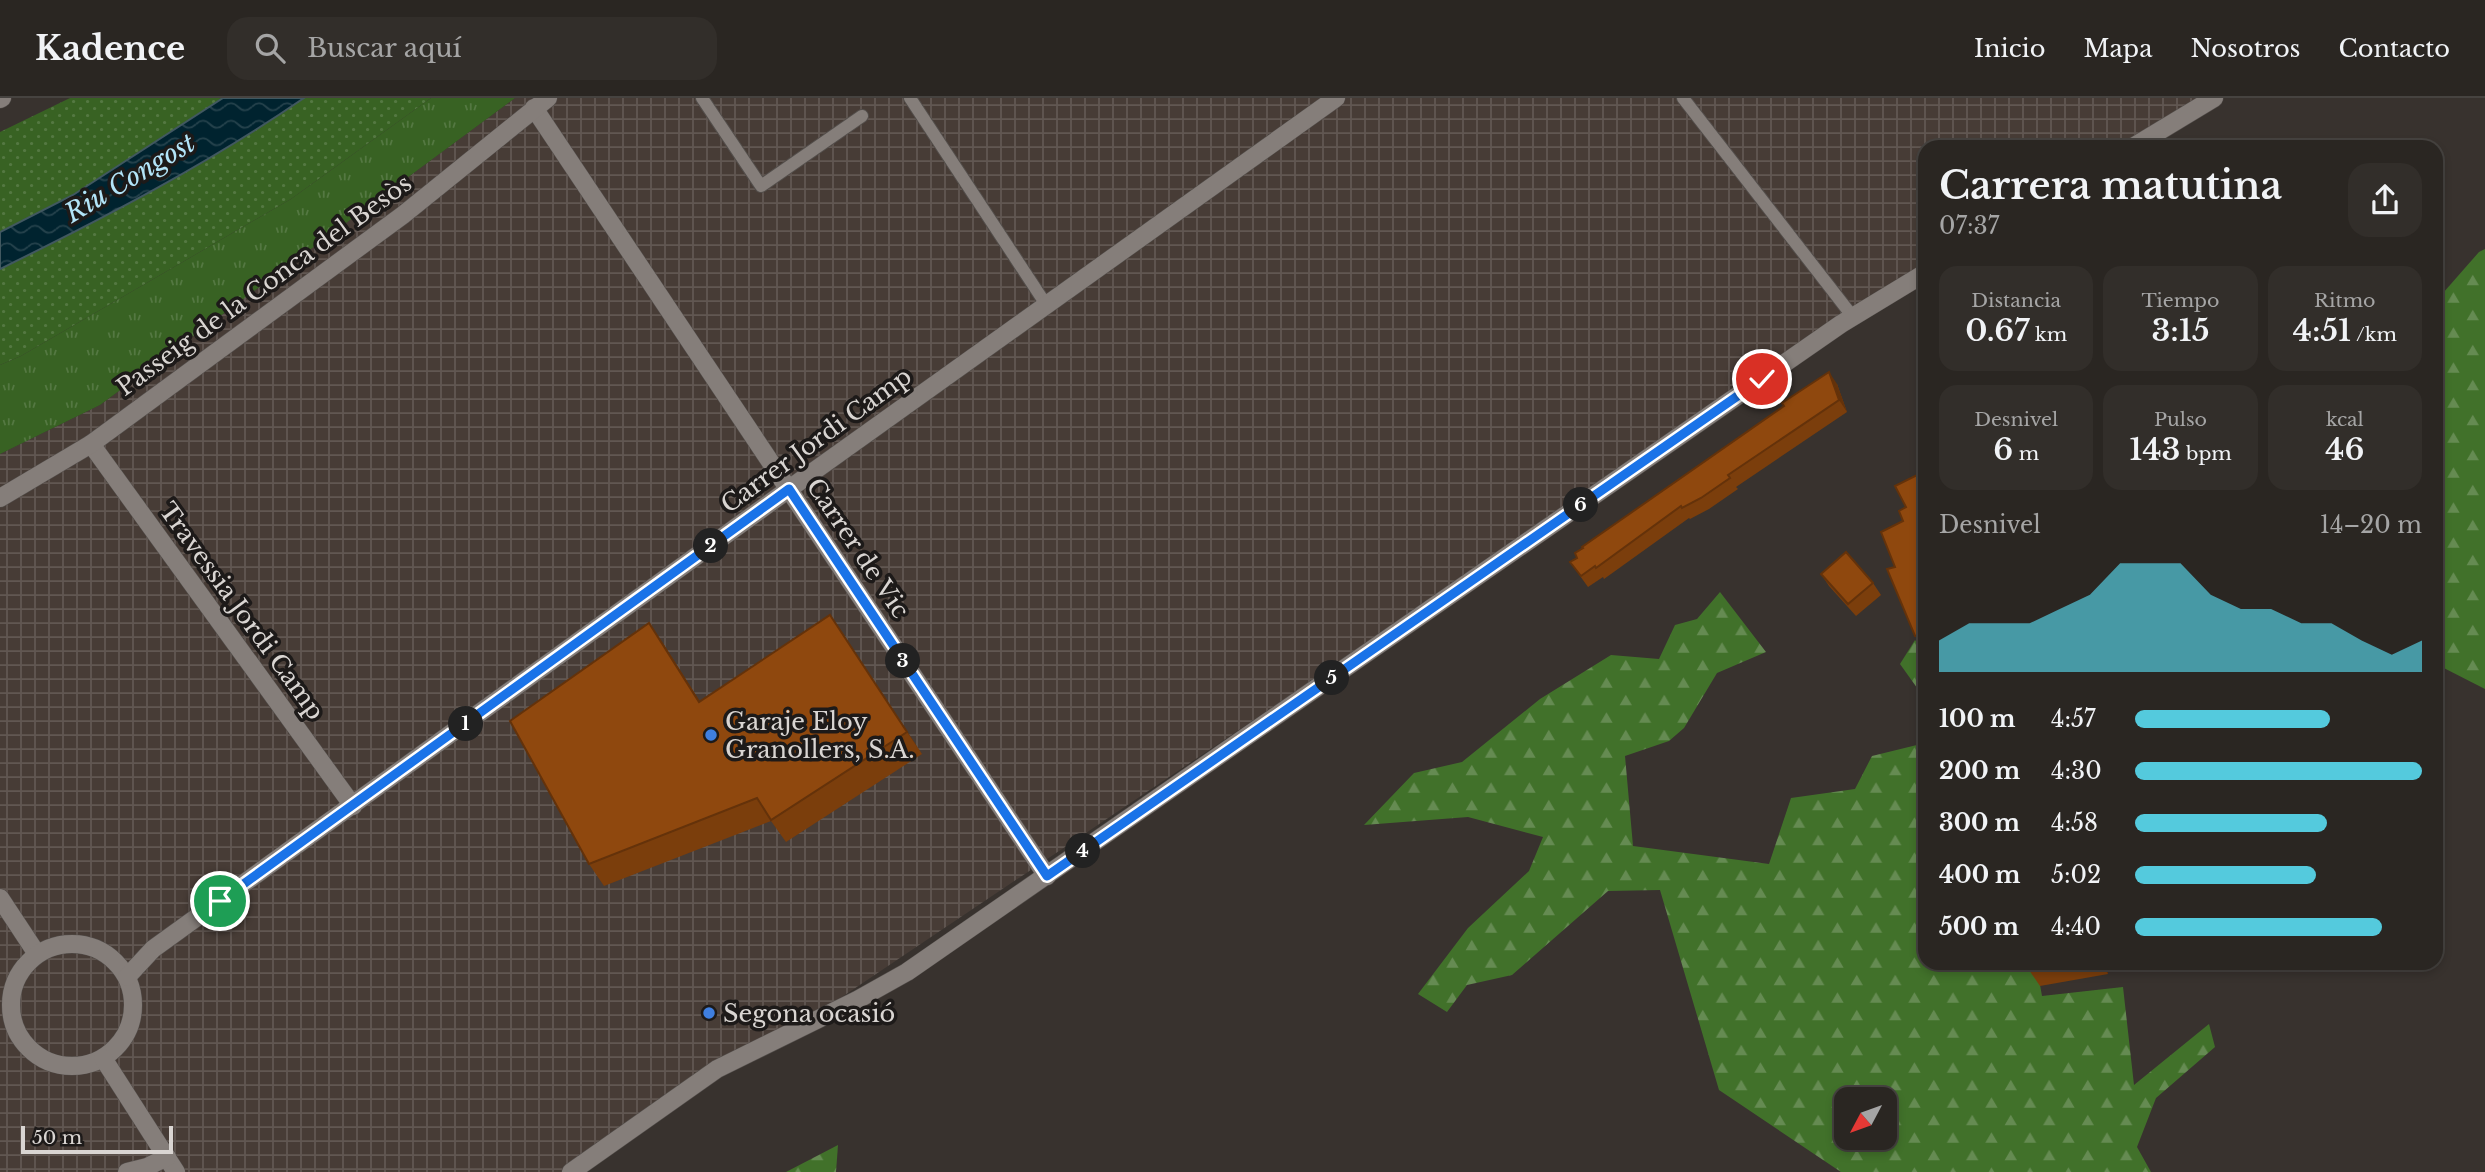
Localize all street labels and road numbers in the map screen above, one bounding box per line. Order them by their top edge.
street label: Passeig de la Conca del Besòs [111,168,417,402]
street label: Carrer Jordi Camp [715,361,917,519]
street label: Carrer de Vic [801,473,915,623]
street label: Travessia Jordi Camp [154,497,330,725]

